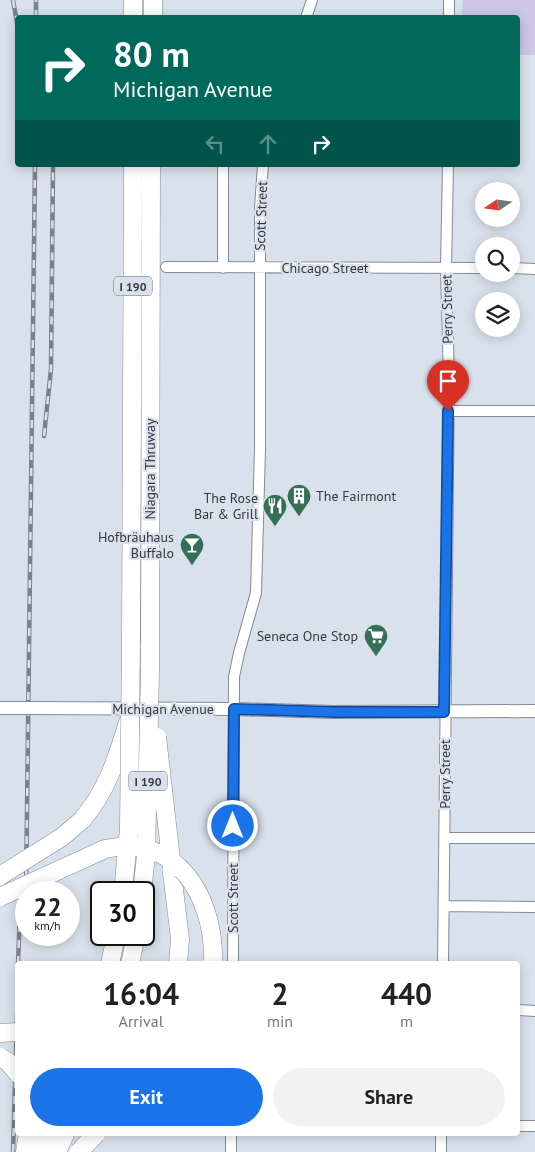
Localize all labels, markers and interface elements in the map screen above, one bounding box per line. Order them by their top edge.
text: 80 m [113,31,190,77]
icon: right [30,35,95,100]
text: Michigan Avenue [113,75,273,103]
icon: left [201,130,229,158]
icon: ahead [254,130,282,158]
icon: right [307,130,335,158]
street label: Scott Street [251,180,271,251]
north arrow [475,182,520,228]
map controls [475,182,520,337]
button: search [475,237,520,282]
street label: Chicago Street [281,259,369,277]
street label: Perry Street [437,274,457,344]
road number: I 190 [114,276,152,296]
button: layers [475,292,520,337]
pin [427,360,469,411]
icon: arrive [434,367,462,395]
street label: Niagara Thruway [141,418,159,520]
building icon: The Fairmont [286,483,312,517]
place label: The Fairmont [316,487,397,505]
place label: The Rose Bar & Grill [194,489,258,523]
restaurant icon: The Rose Bar & Grill [262,493,288,527]
place label: Hofbräuhaus Buffalo [98,528,174,562]
bar icon: Hofbräuhaus Buffalo [179,532,205,566]
supermarket icon: Seneca One Stop [363,623,389,657]
place label: Seneca One Stop [257,627,358,645]
street label: Michigan Avenue [112,700,214,718]
street label: Perry Street [436,739,454,809]
road number: I 190 [129,771,167,790]
position arrow [206,799,258,851]
street label: Scott Street [224,863,242,933]
speed limit sign: 30 [90,881,155,946]
text: 22 [33,891,62,923]
text: km/h [34,918,61,933]
text: 16:04 [103,974,179,1013]
text: 2 [272,974,289,1013]
text: 440 [381,974,432,1013]
text: Arrival [119,1011,163,1031]
text: min [267,1011,293,1031]
text: m [400,1011,413,1031]
button: Exit [30,1068,263,1126]
button: Share [273,1068,505,1126]

